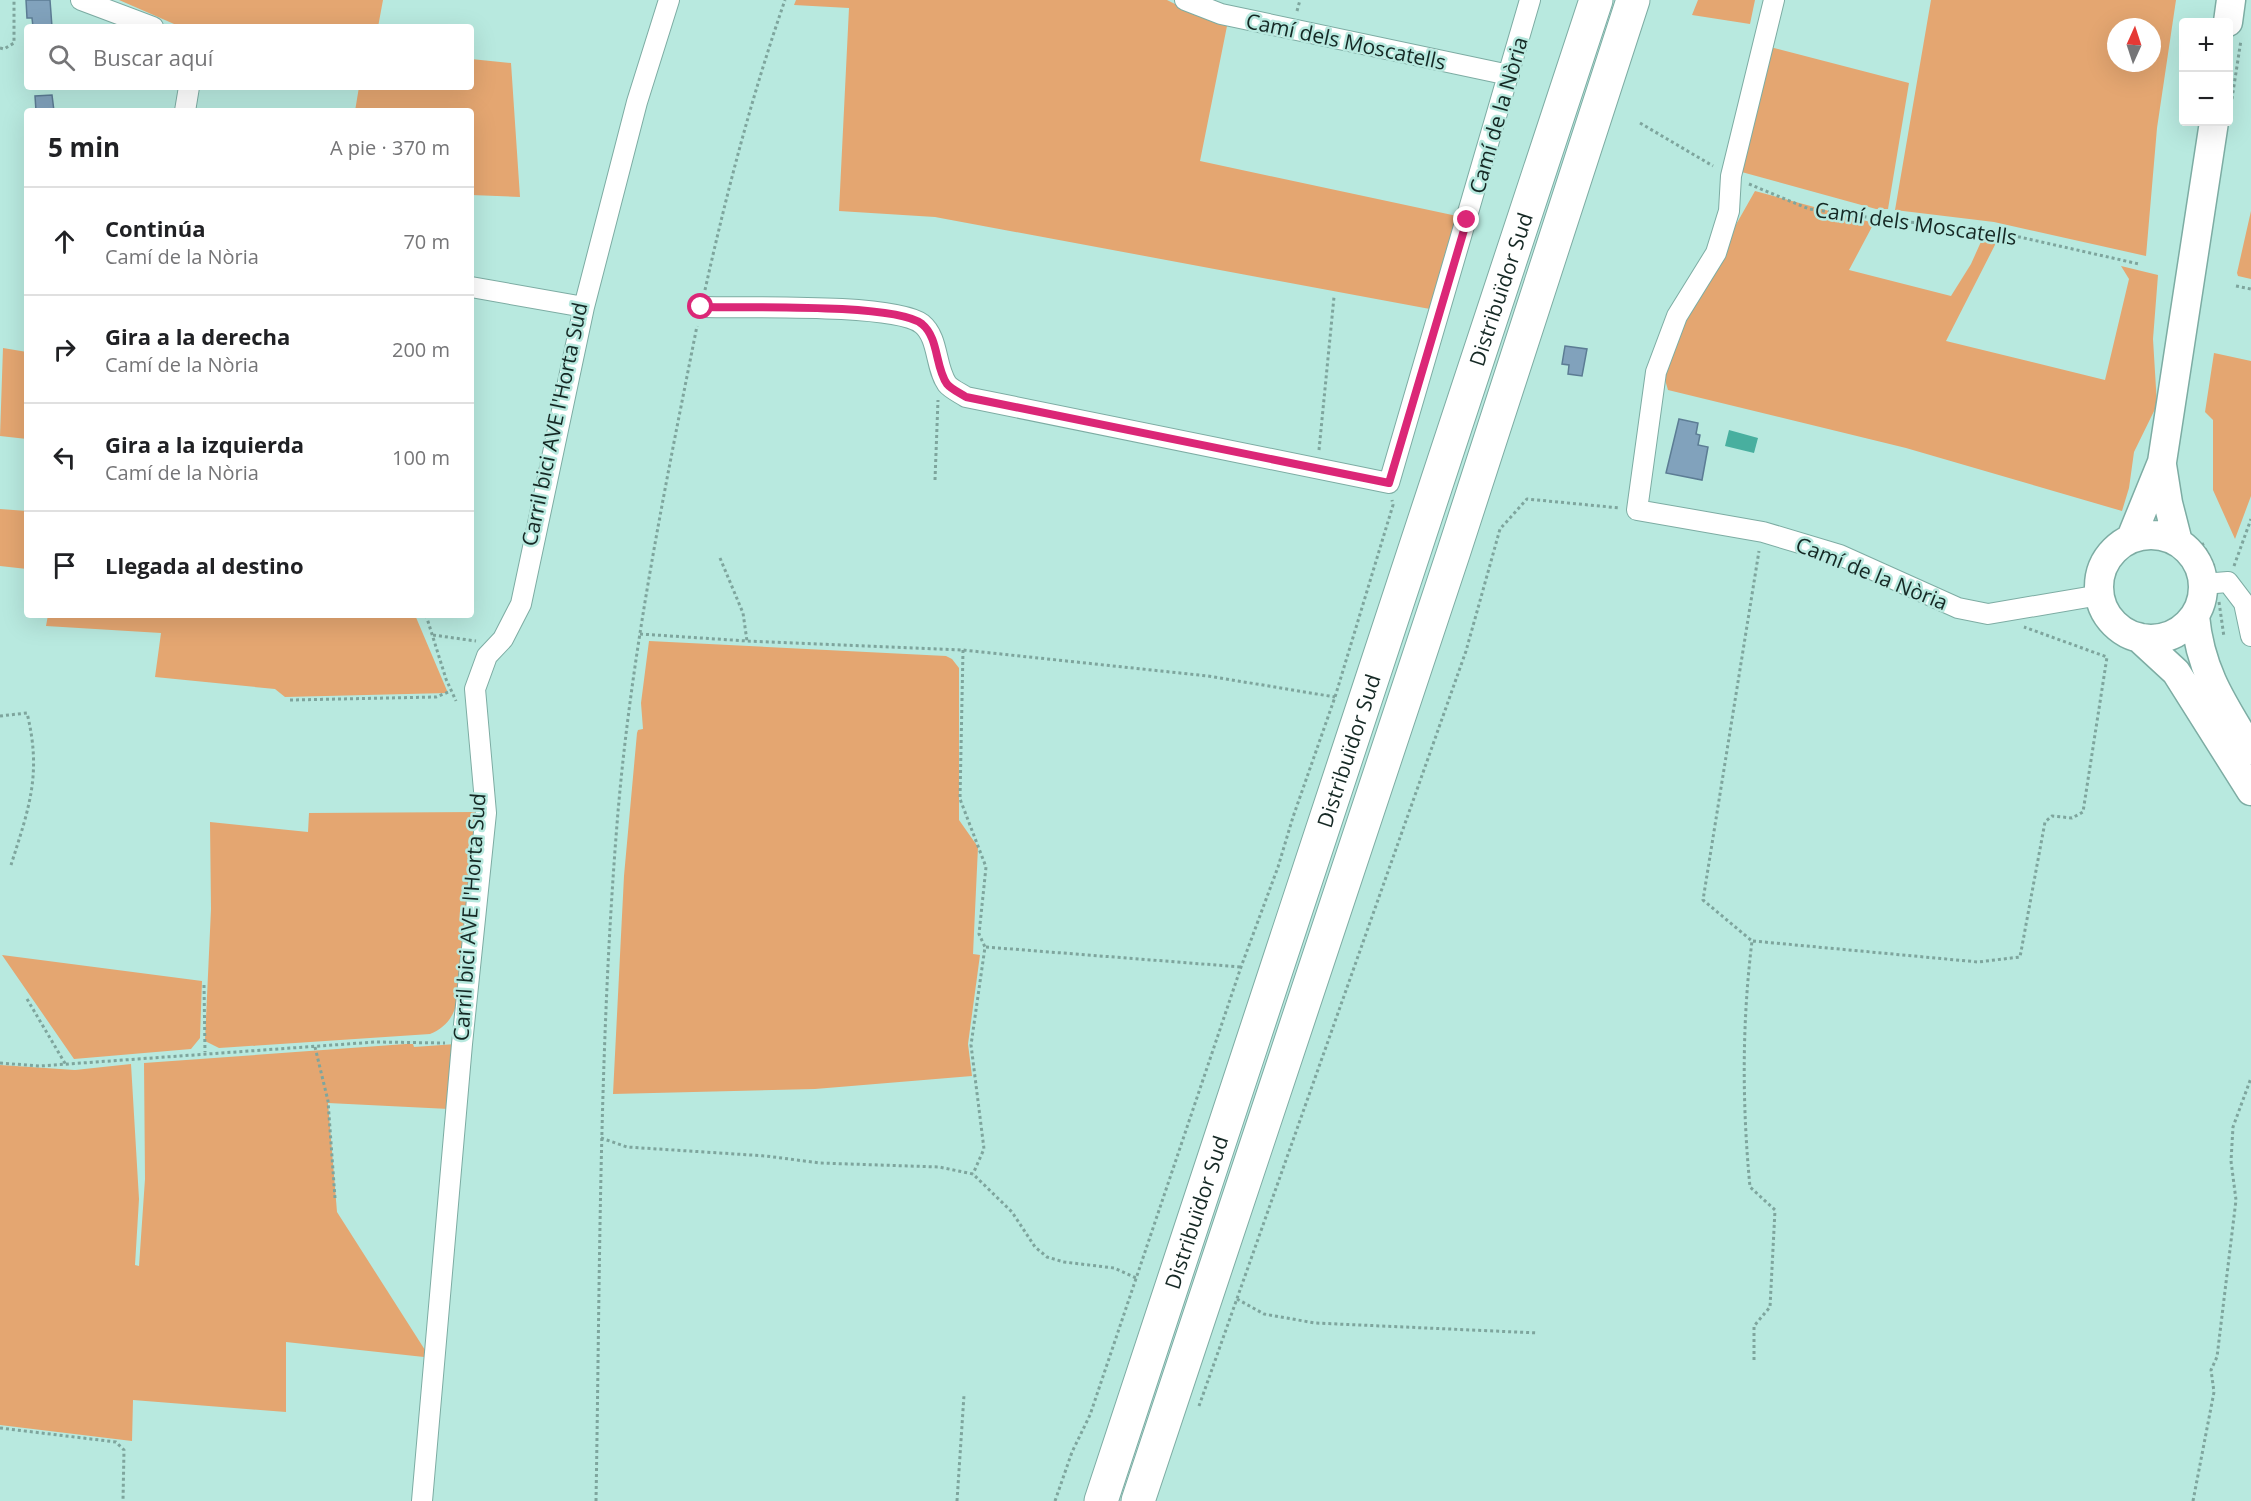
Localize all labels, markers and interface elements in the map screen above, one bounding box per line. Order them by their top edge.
street label: Camí dels Moscatells [1243,6,1449,76]
north arrow [2107,18,2161,72]
map controls [2179,18,2233,126]
button: + [2179,18,2233,72]
search box [24,24,474,90]
street label: Camí de la Nòria [1462,33,1534,197]
icon: search [45,41,78,74]
text: Buscar aquí [93,42,213,72]
button: − [2179,72,2233,126]
text: 5 min [48,129,120,165]
text: A pie · 370 m [330,134,450,161]
street label: Camí dels Moscatells [1813,195,2019,251]
route end [1453,206,1479,232]
street label: Distribuïdor Sud [1462,209,1539,369]
text: Continúa [105,213,206,243]
icon: ahead [48,225,81,258]
text: 70 m [403,228,450,255]
text: Camí de la Nòria [105,243,259,270]
route start [687,293,713,319]
street label: Carril bici AVE l'Horta Sud [514,300,594,548]
text: Gira a la derecha [105,321,290,351]
icon: right [48,333,81,366]
text: 200 m [392,336,450,363]
text: Camí de la Nòria [105,351,259,378]
text: Gira a la izquierda [105,429,304,459]
icon: left [48,441,81,474]
text: 100 m [392,444,450,471]
text: Camí de la Nòria [105,459,259,486]
street label: Camí de la Nòria [1792,530,1952,616]
icon: arrive [48,549,81,582]
text: Llegada al destino [105,550,304,580]
street label: Distribuïdor Sud [1310,670,1387,831]
street label: Carril bici AVE l'Horta Sud [446,792,492,1042]
street label: Distribuïdor Sud [1158,1132,1235,1293]

